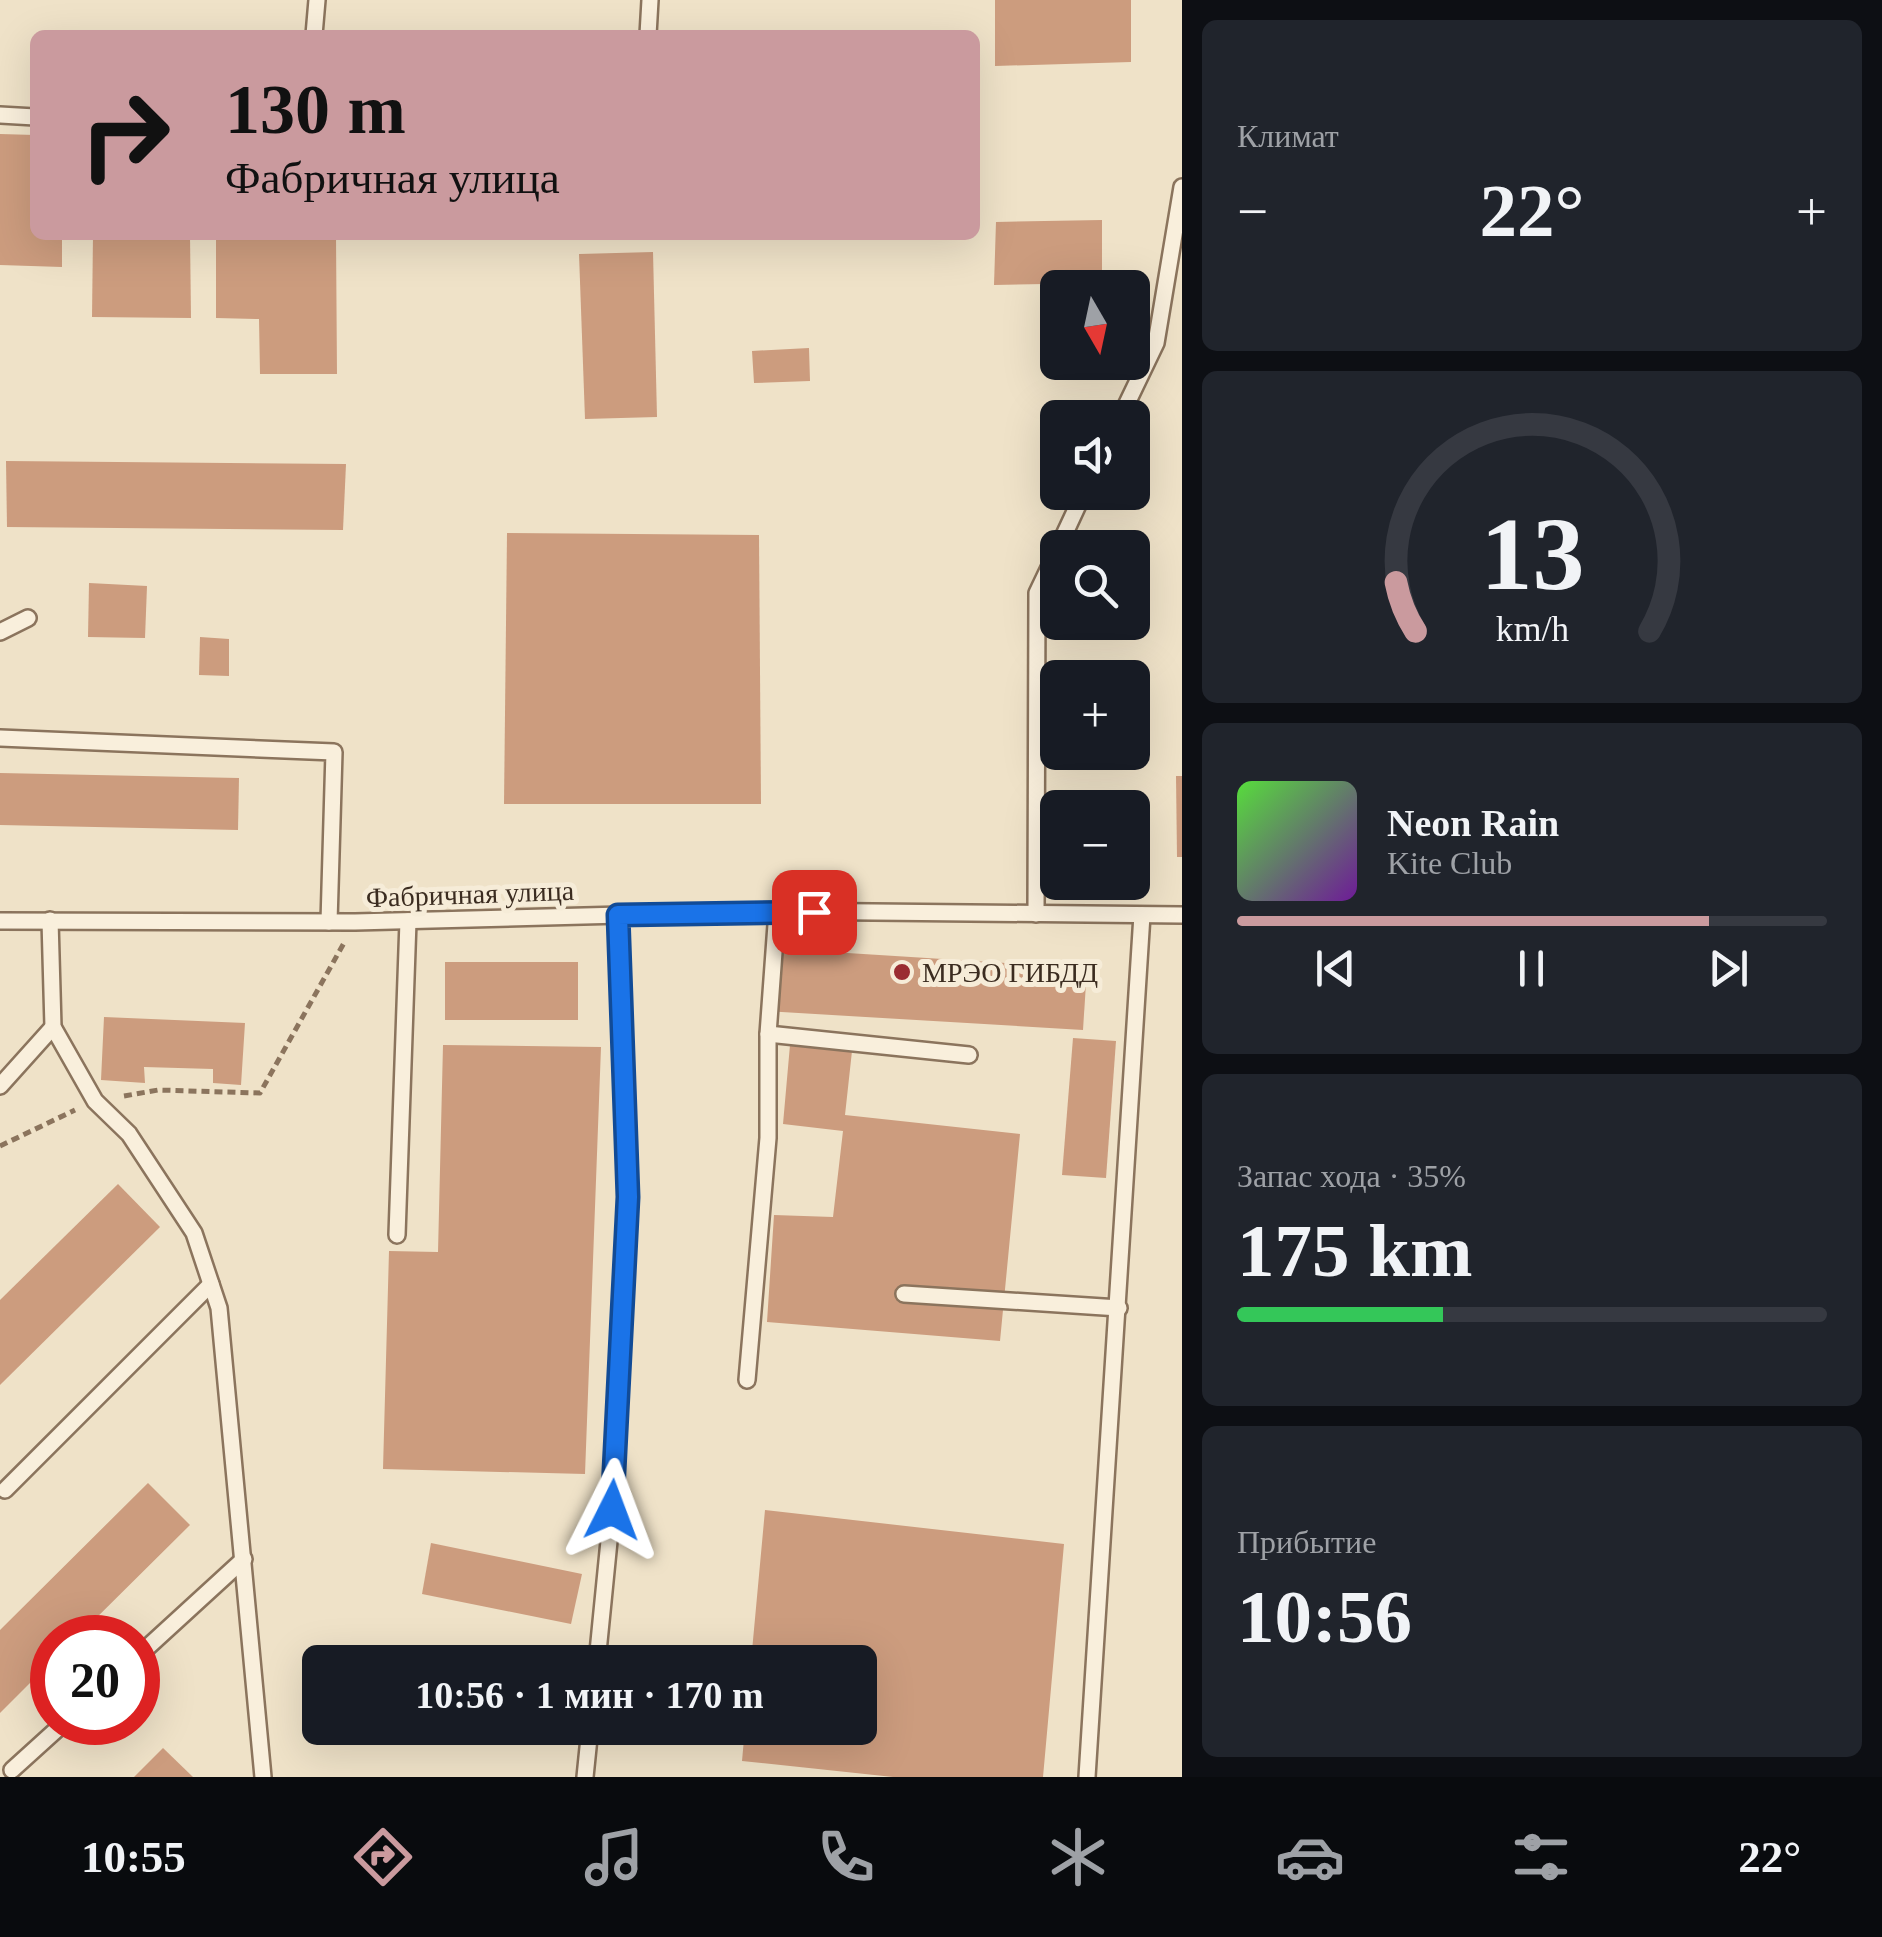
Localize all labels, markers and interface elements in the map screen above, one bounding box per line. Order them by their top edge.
icon: right [60,70,190,200]
text: 130 m [225,71,406,148]
text: Климат [1237,118,1339,154]
text: Фабричная улица [225,153,560,203]
text: 22° [1480,169,1585,252]
text: − [1237,181,1268,242]
text: + [1796,181,1827,242]
north arrow [1040,270,1150,380]
map controls [1040,270,1150,900]
button: sound [1040,400,1150,510]
text: 13 [1480,496,1584,611]
button: search [1040,530,1150,640]
text: km/h [1495,609,1569,649]
button: + [1040,660,1150,770]
button: − [1040,790,1150,900]
text: Neon Rain [1387,802,1559,844]
text: Kite Club [1387,845,1512,881]
pin [772,870,857,955]
street label: Фабричная улица [365,875,575,913]
icon: arrive [787,885,842,940]
icon: previous [1308,941,1363,996]
icon: pause [1504,941,1559,996]
icon: next [1701,941,1756,996]
place label: МРЭО ГИБДД [922,957,1098,988]
marker: МРЭО ГИБДД [891,961,913,983]
text: Запас хода · 35% [1237,1158,1466,1194]
text: 175 km [1237,1209,1472,1292]
position arrow [560,1458,664,1562]
text: Прибытие [1237,1524,1376,1560]
text: 10:56 [1237,1575,1412,1658]
speed limit sign: 20 [30,1615,160,1745]
text: 10:56 · 1 мин · 170 m [415,1674,764,1716]
icon: directions [348,1822,418,1892]
icon: music [579,1822,649,1892]
icon: phone [811,1822,881,1892]
icon: climate [1043,1822,1113,1892]
icon: car [1275,1822,1345,1892]
icon: filters [1506,1822,1576,1892]
text: 10:55 [81,1832,186,1882]
text: 22° [1738,1832,1801,1882]

